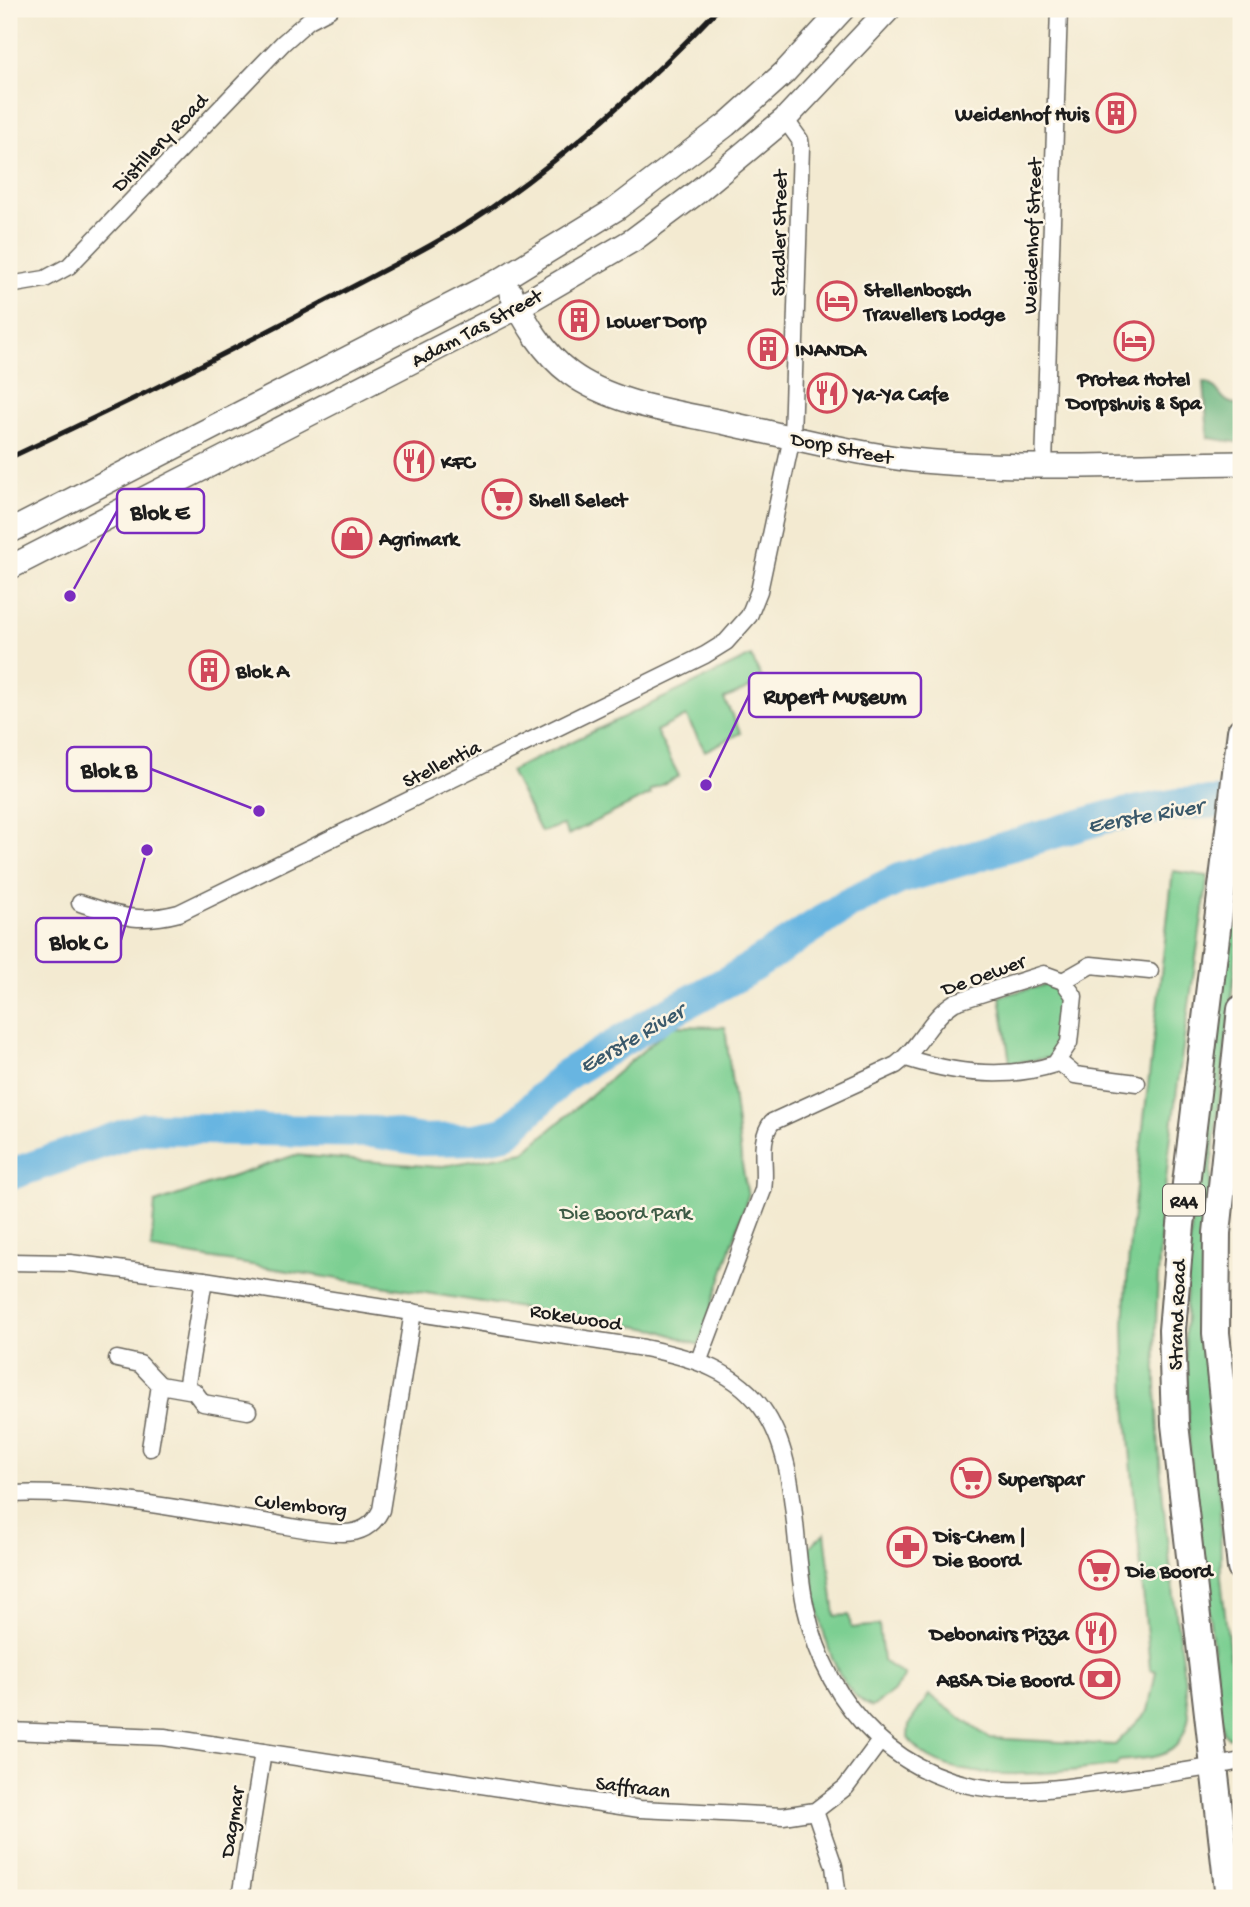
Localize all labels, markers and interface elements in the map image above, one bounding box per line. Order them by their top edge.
street label: Distillery Road [107,89,216,201]
building icon: Weidenhof Huis [1095,92,1137,134]
place label: Weidenhof Huis [954,104,1090,129]
street label: Weidenhof Street [1019,155,1050,314]
street label: Stadler Street [768,167,795,296]
hotel icon: Stellenbosch Travellers Lodge [816,280,858,322]
place label: Stellenbosch Travellers Lodge [862,280,1006,329]
street label: Adam Tas Street [408,284,550,375]
building icon: Lower Dorp [558,299,600,341]
place label: Lower Dorp [606,311,707,336]
hotel icon: Protea Hotel Dorpshuis & Spa [1113,320,1155,362]
building icon: INANDA [747,328,789,370]
place label: INANDA [795,340,868,365]
place label: Protea Hotel Dorpshuis & Spa [1065,369,1203,418]
restaurant icon: Ya-Ya Cafe [806,372,848,414]
place label: Ya-Ya Cafe [851,384,950,409]
street label: Dorp Street [786,428,897,473]
restaurant icon: KFC [393,440,435,482]
place label: KFC [440,452,476,477]
supermarket icon: Shell Select [481,478,523,520]
callout: Blok E [117,489,204,533]
place label: Shell Select [529,490,629,515]
text: Blok E [130,501,191,528]
shop icon: Agrimark [331,517,373,559]
place label: Agrimark [378,529,461,554]
building icon: Blok A [188,649,230,691]
place label: Blok A [235,661,291,686]
callout: Rupert Museum [749,673,921,717]
text: Rupert Museum [762,685,907,712]
street label: Stellentia [399,736,487,796]
callout: Blok B [67,747,151,791]
text: Blok B [80,759,138,786]
water label: Eerste River [1086,793,1210,841]
callout: Blok C [36,918,121,962]
text: Blok C [49,931,109,958]
street label: De Oewer [937,950,1031,1005]
water label: Eerste River [575,997,694,1081]
road number: R44 [1163,1184,1205,1216]
park label: Die Boord Park [558,1203,694,1228]
street label: Strand Road [1165,1258,1194,1371]
street label: Rokewood [528,1300,625,1339]
supermarket icon: Superspar [950,1457,992,1499]
place label: Superspar [998,1469,1086,1494]
street label: Culemborg [253,1490,348,1525]
pharmacy icon: Dis-Chem | Die Boord [886,1526,928,1568]
place label: Dis-Chem | Die Boord [932,1526,1025,1575]
supermarket icon: Die Boord [1078,1549,1120,1591]
place label: Die Boord [1124,1561,1215,1586]
restaurant icon: Debonairs Pizza [1075,1612,1117,1654]
place label: Debonairs Pizza [928,1624,1070,1649]
bank icon: ABSA Die Boord [1079,1658,1121,1700]
place label: ABSA Die Boord [935,1670,1076,1695]
street label: Saffraan [594,1772,671,1806]
street label: Dagmar [216,1784,253,1862]

